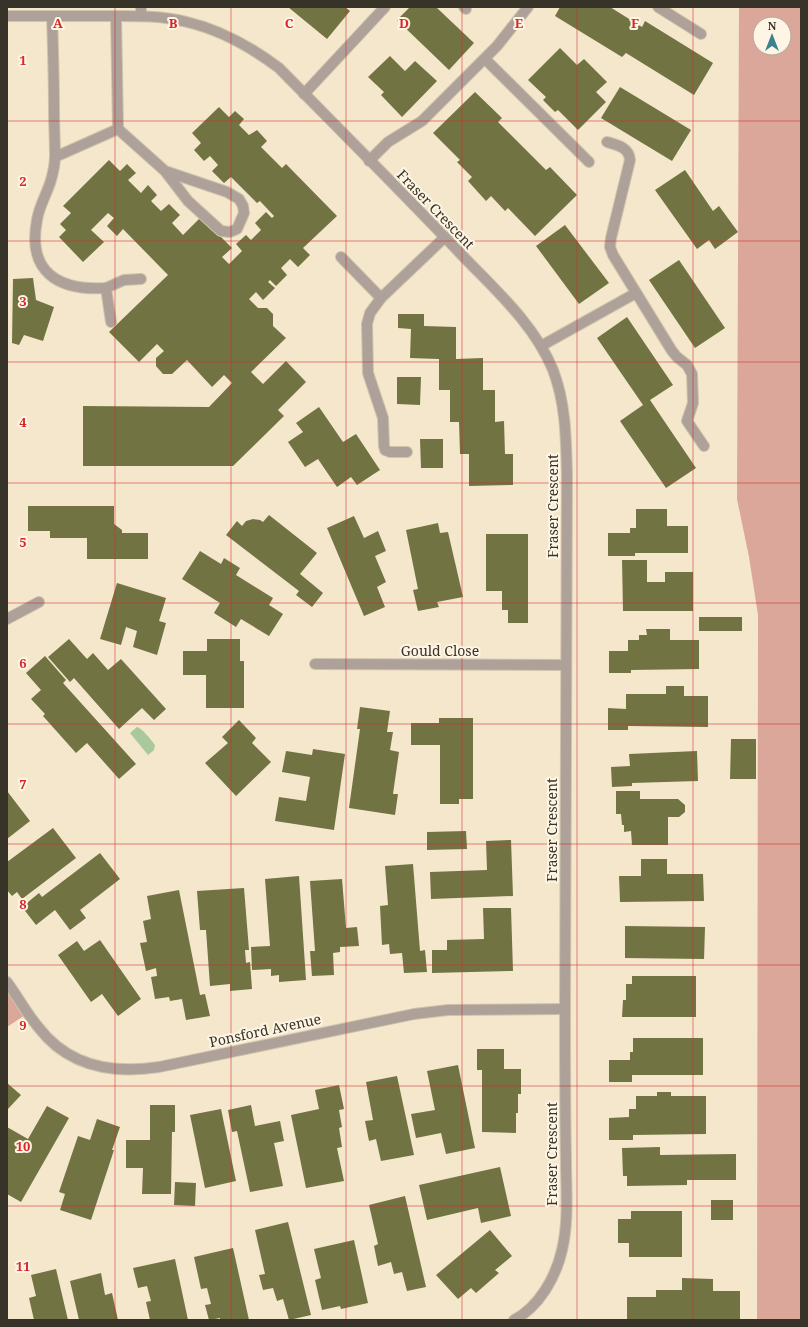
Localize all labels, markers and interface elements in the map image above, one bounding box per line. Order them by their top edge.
text: A [53,14,63,32]
text: B [169,14,178,32]
text: C [285,14,294,32]
text: D [399,14,409,32]
text: E [515,14,524,32]
text: F [631,14,639,32]
north arrow [752,16,792,56]
text: N [768,18,777,33]
text: 1 [19,51,27,69]
street label: Fraser Crescent [393,165,479,253]
text: 2 [19,172,27,190]
text: 3 [19,292,27,310]
text: 4 [19,413,27,431]
street label: Fraser Crescent [543,454,562,558]
text: 5 [19,533,27,551]
street label: Gould Close [401,641,479,660]
text: 6 [19,654,27,672]
text: 7 [19,775,27,793]
street label: Fraser Crescent [542,778,561,882]
text: 8 [19,895,27,913]
street label: Ponsford Avenue [207,1009,323,1051]
text: 9 [19,1016,27,1034]
street label: Fraser Crescent [542,1102,561,1206]
text: 10 [16,1137,30,1155]
text: 11 [16,1257,30,1275]

